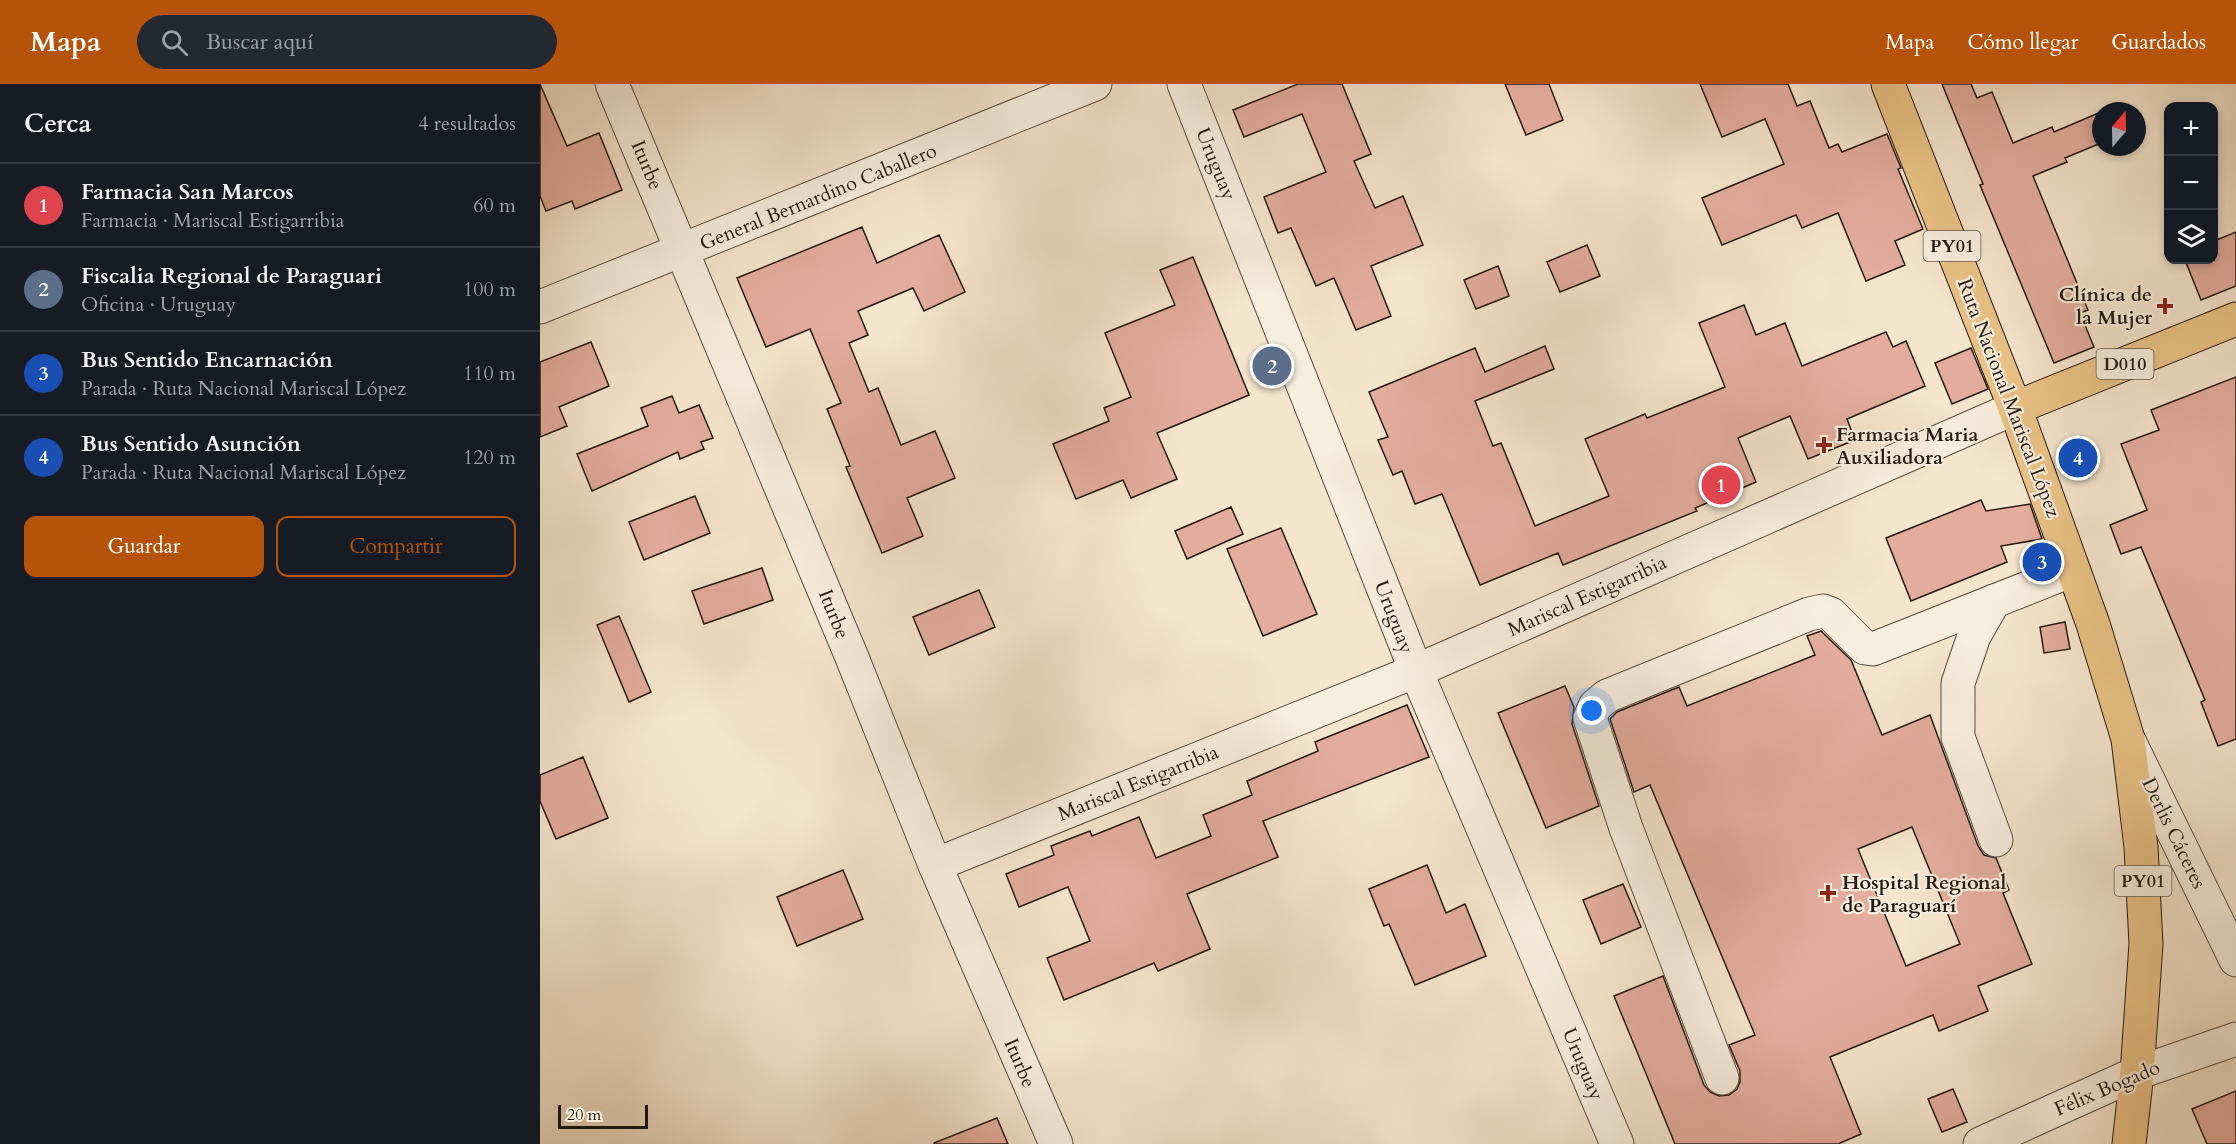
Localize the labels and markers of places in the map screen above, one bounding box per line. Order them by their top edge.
place label: Clínica de la Mujer [2059,281,2153,331]
marker: Clínica de la Mujer [2156,297,2174,315]
pin: 2 [1252,344,1292,388]
place label: Farmacia Maria Auxiliadora [1836,421,1979,471]
pin: 4 [2058,436,2098,481]
marker: Farmacia Maria Auxiliadora [1817,438,1831,452]
pin: 1 [1702,462,1740,508]
pin: 3 [2022,540,2062,584]
place label: Hospital Regional de Paraguarí [1842,869,2007,919]
marker: Hospital Regional de Paraguarí [1819,884,1837,902]

